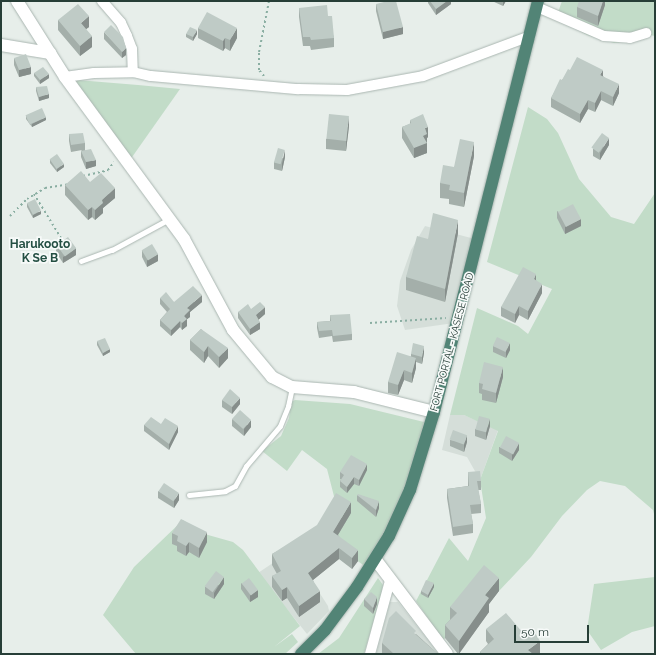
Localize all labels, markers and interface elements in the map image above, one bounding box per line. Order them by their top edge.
district label: Harukooto K Se B [10,238,70,266]
street label: FORT PORTAL - KASESE ROAD [428,271,476,413]
scale bar [516,617,591,643]
text: 50 m [521,625,549,639]

